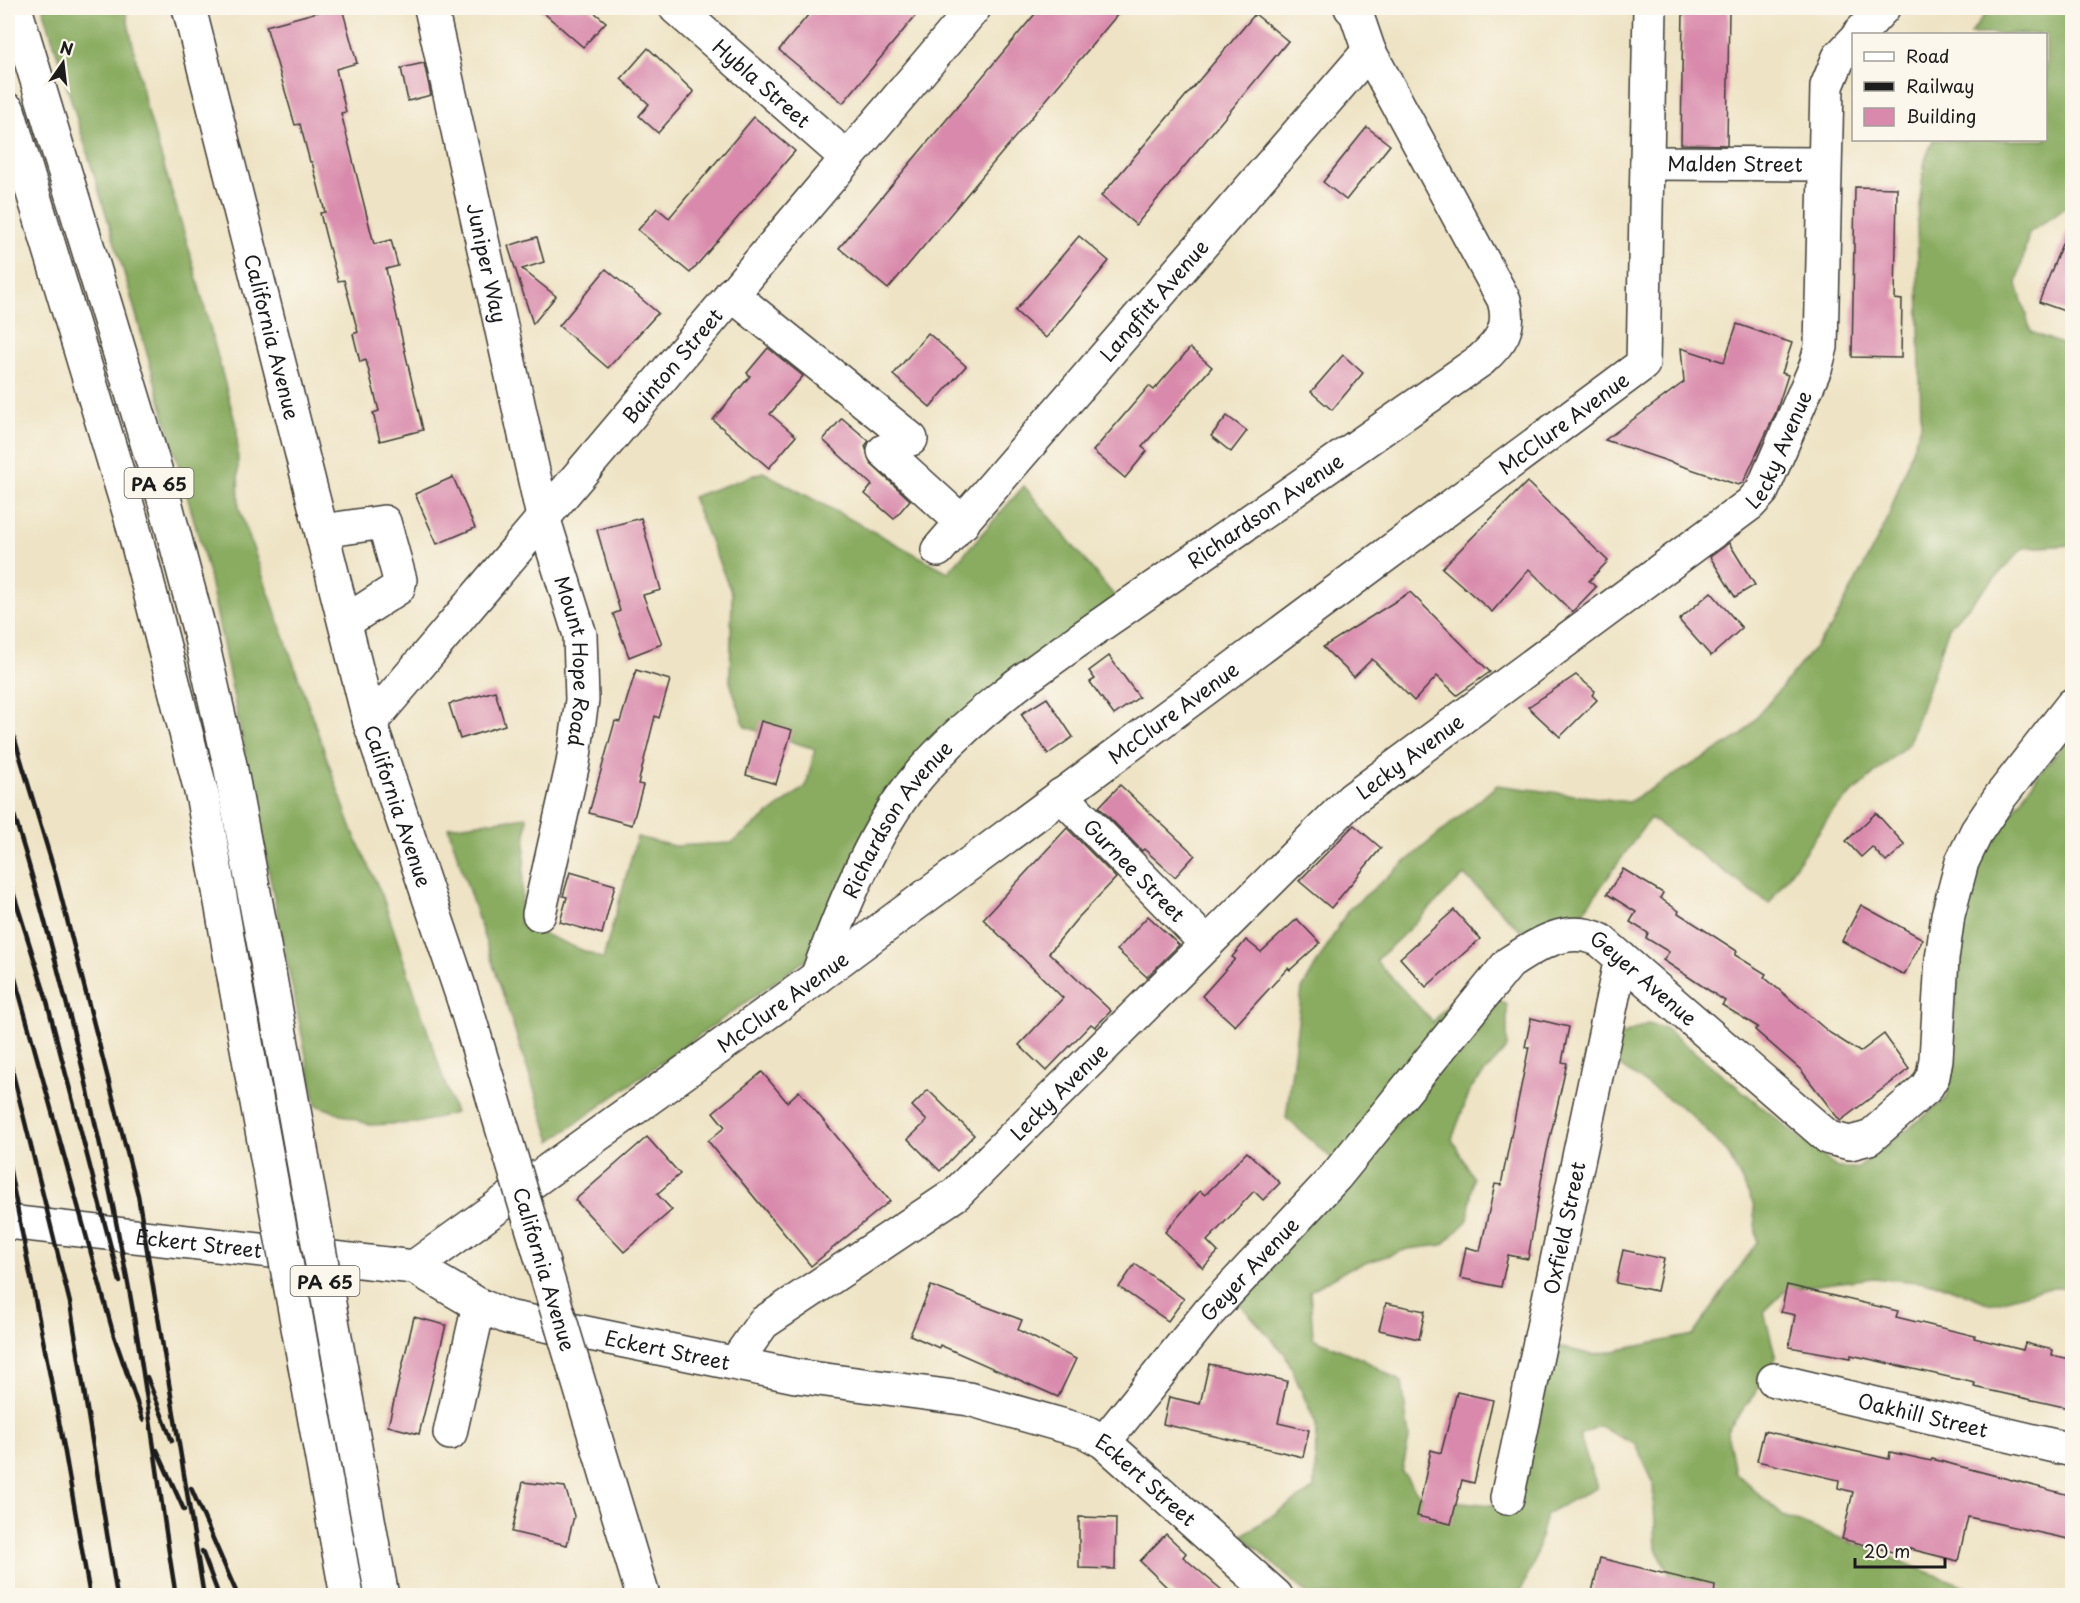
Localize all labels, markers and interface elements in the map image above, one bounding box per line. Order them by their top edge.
street label: Hybla Street [706,32,817,135]
north arrow [33,33,93,93]
legend [1852,33,2047,141]
text: N [58,34,76,61]
text: Road [1906,42,1950,69]
text: Railway [1906,72,1974,99]
text: Building [1906,102,1976,129]
street label: Malden Street [1667,148,1803,179]
street label: Juniper Way [459,200,515,326]
street label: Langfitt Avenue [1092,232,1215,368]
street label: California Avenue [237,251,308,423]
street label: Bainton Street [615,301,729,430]
street label: McClure Avenue [1492,364,1635,482]
street label: Lecky Avenue [1738,385,1819,515]
street label: Richardson Avenue [1181,446,1349,575]
road number: PA 65 [124,468,194,498]
street label: Mount Hope Road [547,572,597,748]
street label: McClure Avenue [1102,654,1245,771]
street label: Lecky Avenue [1349,706,1470,806]
street label: California Avenue [357,721,439,891]
street label: Richardson Avenue [835,733,959,903]
street label: Gurnee Street [1077,812,1192,928]
street label: Geyer Avenue [1585,923,1704,1033]
street label: McClure Avenue [710,944,855,1060]
street label: Lecky Avenue [1003,1036,1114,1147]
street label: Oxfield Street [1535,1159,1593,1297]
street label: California Avenue [506,1183,584,1355]
street label: Geyer Avenue [1193,1210,1306,1328]
street label: Eckert Street [134,1221,264,1265]
road number: PA 65 [290,1266,360,1296]
street label: Eckert Street [602,1322,733,1377]
street label: Oakhill Street [1855,1385,1991,1445]
street label: Eckert Street [1090,1425,1203,1533]
scale bar [1855,1531,1945,1569]
text: 20 m [1864,1537,1910,1564]

